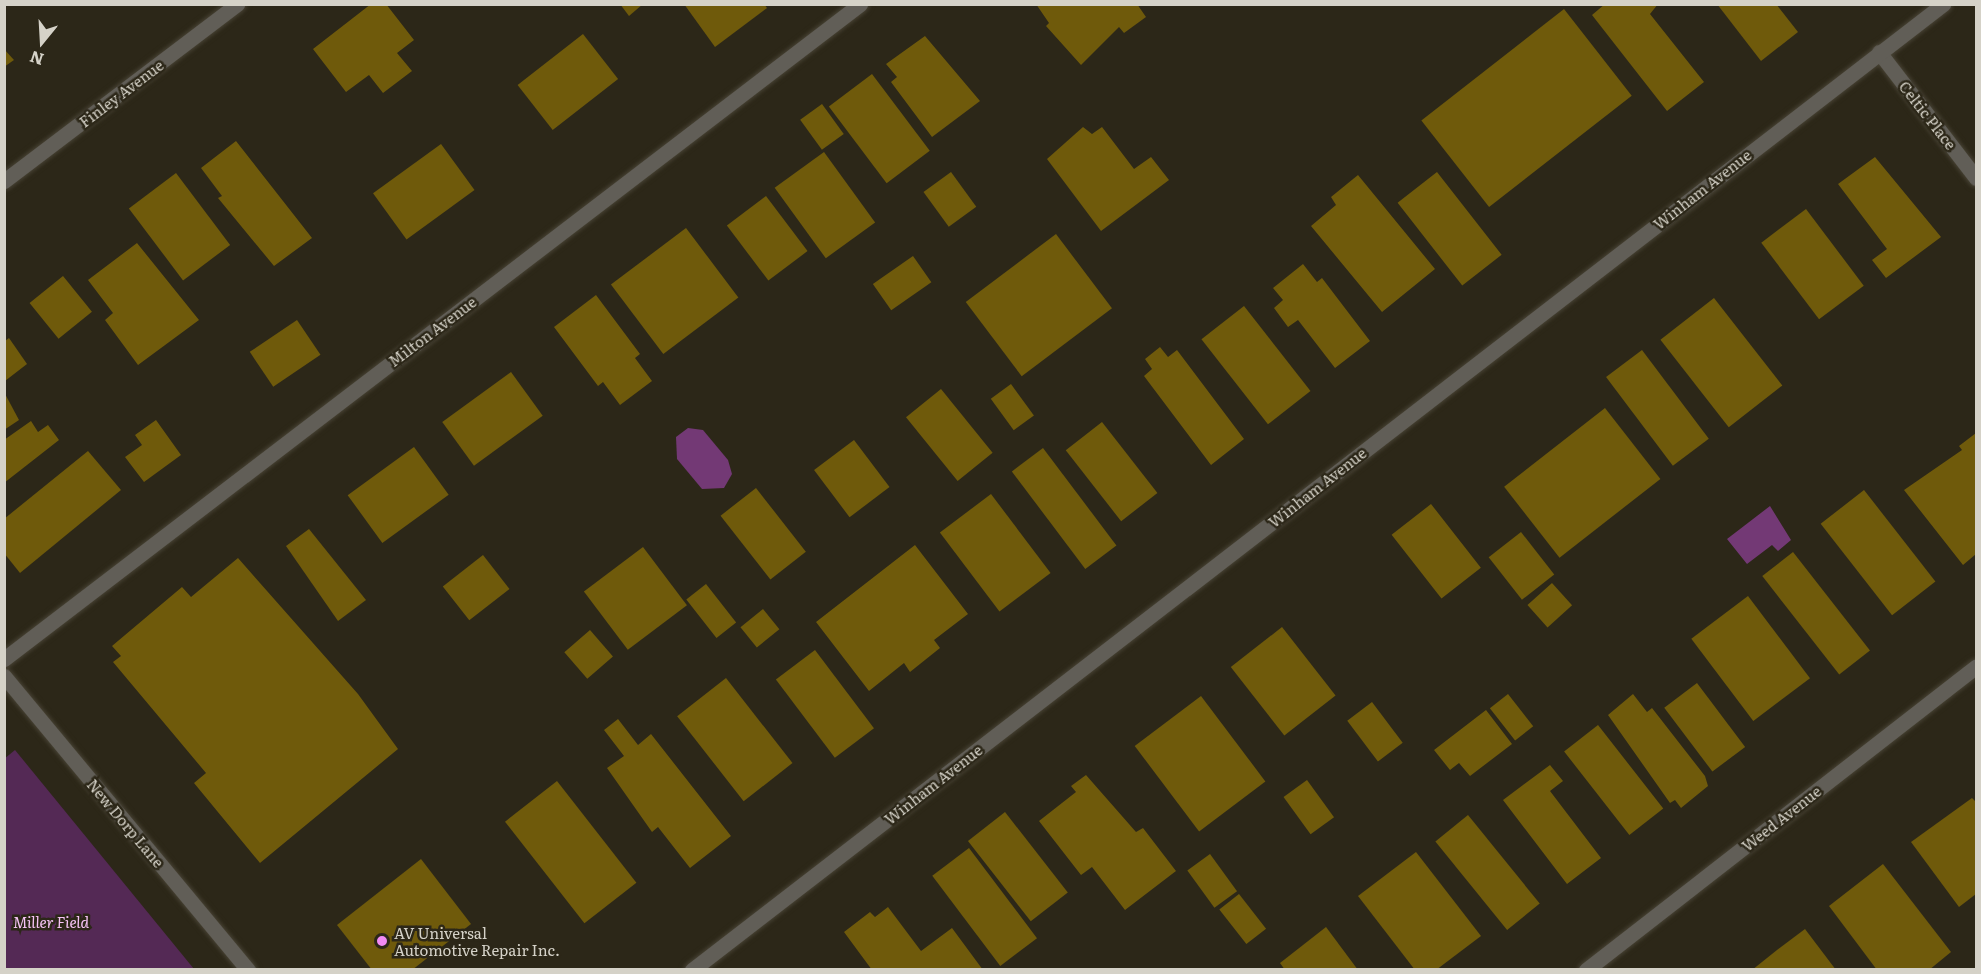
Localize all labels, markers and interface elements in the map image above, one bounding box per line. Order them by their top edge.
north arrow [12,12,72,72]
text: N [26,46,47,73]
street label: Finley Avenue [75,55,167,131]
street label: Celtic Place [1896,77,1960,153]
street label: Winham Avenue [1650,145,1754,233]
street label: Milton Avenue [385,292,479,370]
street label: Winham Avenue [1265,443,1369,531]
street label: Winham Avenue [881,740,985,828]
street label: New Dorp Lane [84,775,168,871]
street label: Weed Avenue [1738,782,1824,854]
park label: Miller Field [13,913,89,931]
place label: AV Universal Automotive Repair Inc. [394,923,560,958]
marker: AV Universal Automotive Repair Inc. [375,934,389,948]

